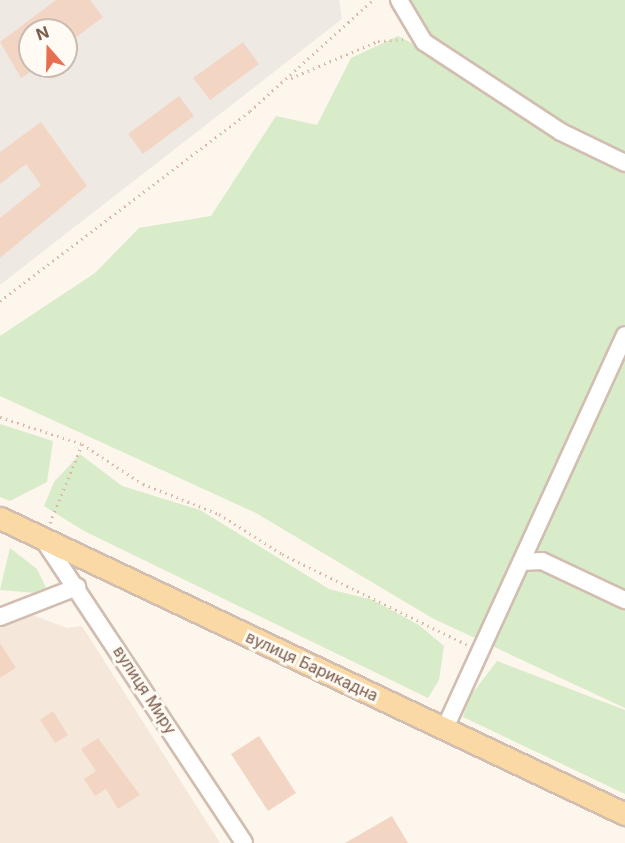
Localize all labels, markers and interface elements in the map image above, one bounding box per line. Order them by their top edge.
north arrow [18,18,78,78]
text: N [33,21,52,44]
street label: вулиця Барикадна [243,627,381,705]
street label: вулиця Миру [109,642,181,738]

